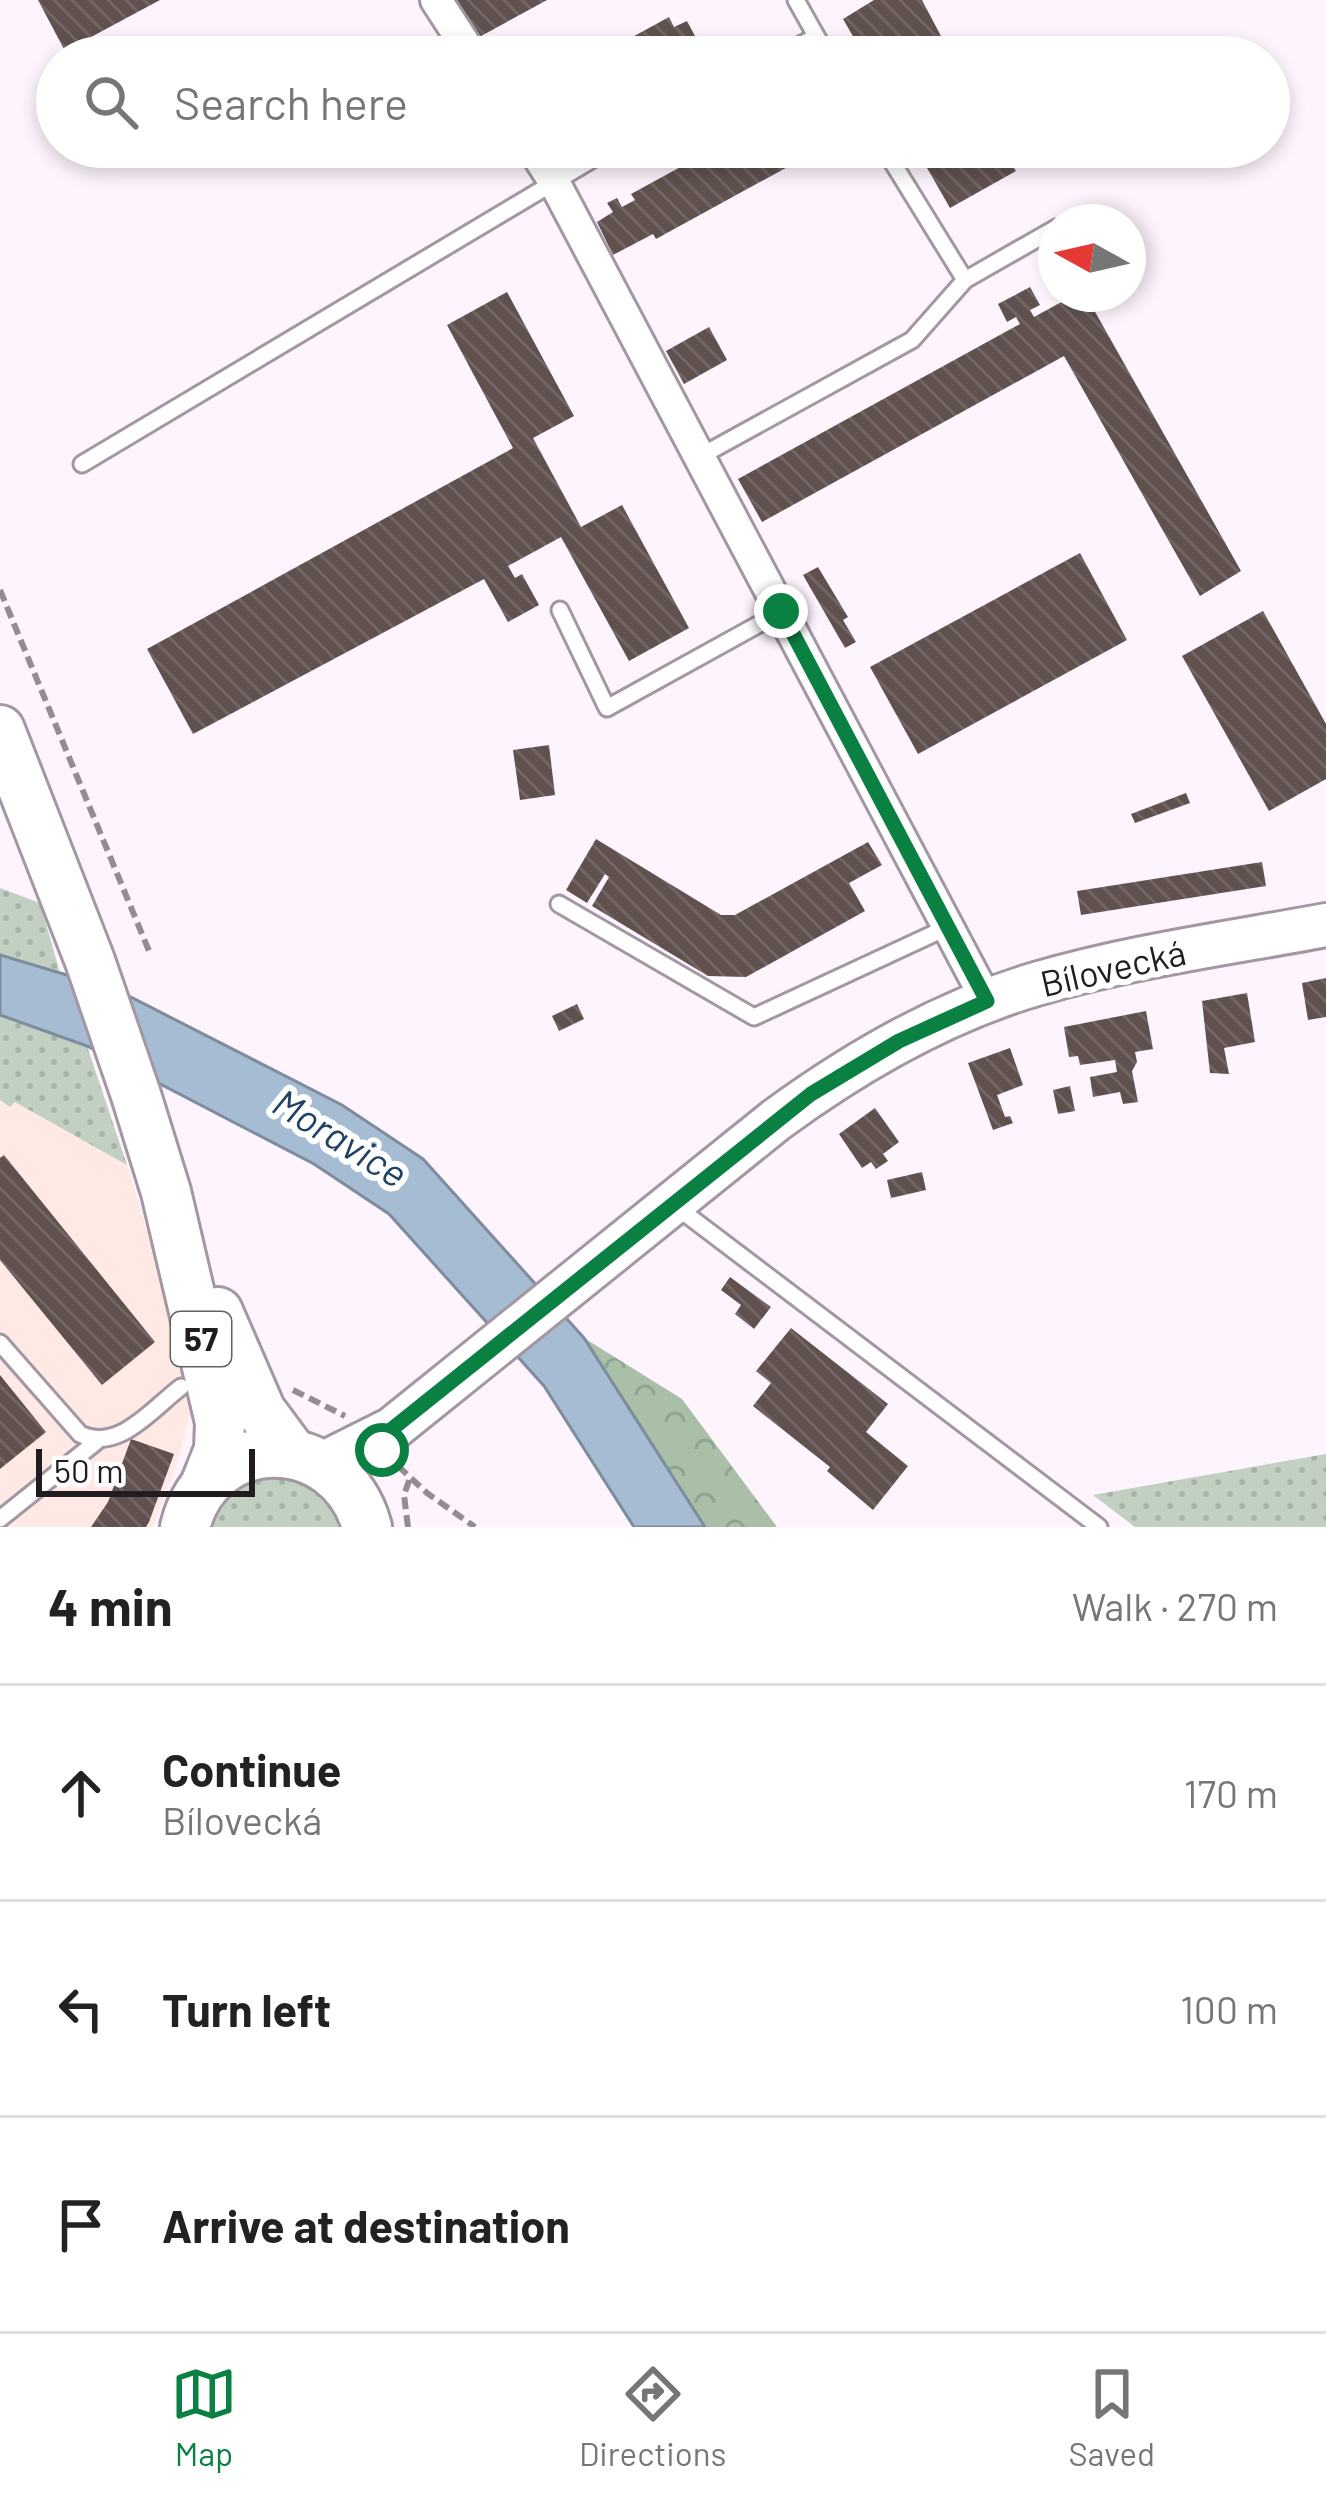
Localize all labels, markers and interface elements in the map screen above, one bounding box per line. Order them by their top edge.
search box [36,36,1290,168]
icon: search [78,69,144,135]
text: Search here [174,75,408,129]
north arrow [1038,204,1146,312]
route end [754,584,808,638]
street label: Bílovecká [1036,929,1190,1004]
water label: Moravice [265,1077,416,1196]
road number: 57 [171,1312,231,1366]
route start [355,1423,409,1477]
scale bar [36,1443,255,1496]
text: 50 m [54,1450,124,1490]
text: 4 min [48,1575,173,1636]
text: Walk · 270 m [1072,1582,1278,1629]
text: Continue [162,1742,341,1796]
icon: ahead [48,1760,114,1826]
text: 170 m [1184,1769,1278,1816]
text: Bílovecká [162,1796,322,1843]
icon: left [48,1976,114,2042]
text: Turn left [162,1982,331,2036]
text: 100 m [1180,1985,1278,2032]
icon: arrive [48,2192,114,2258]
text: Arrive at destination [162,2198,570,2252]
tab: Map [171,2361,237,2473]
tab: Directions [579,2361,726,2473]
tab: Saved [1068,2361,1155,2473]

